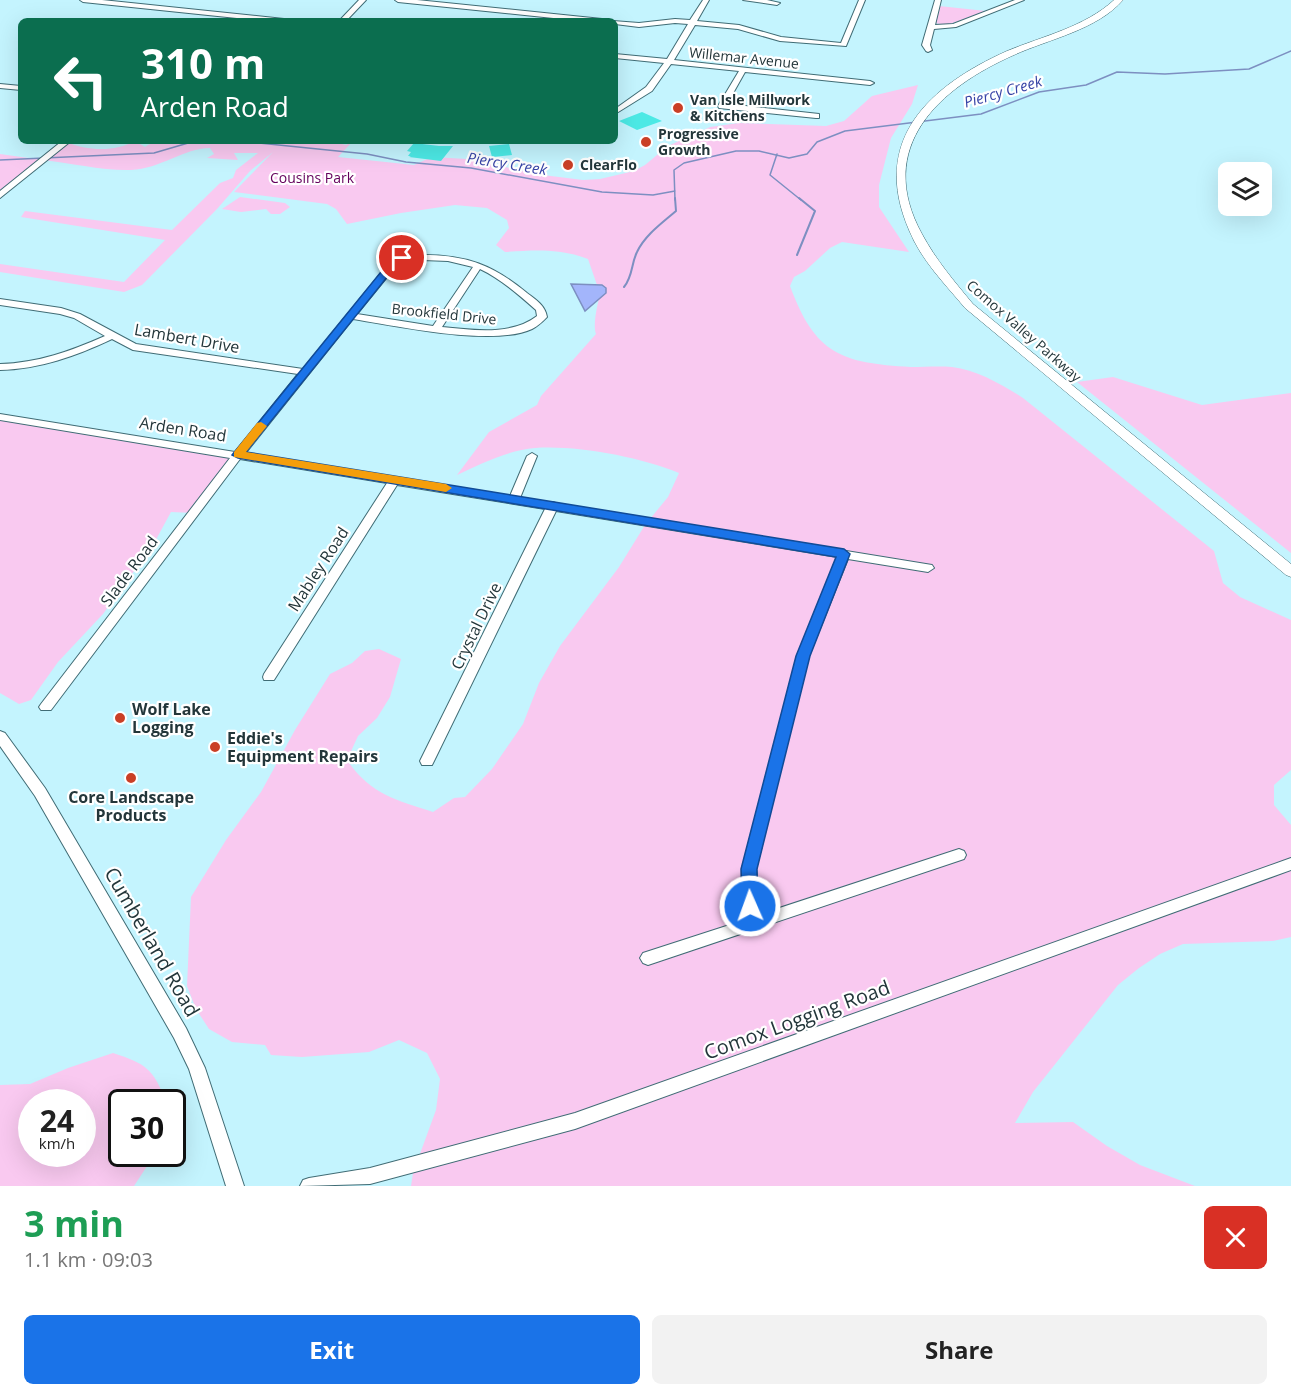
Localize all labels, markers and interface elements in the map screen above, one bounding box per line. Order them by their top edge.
text: 310 m [141,34,265,91]
icon: left [42,42,120,120]
street label: Willemar Avenue [688,42,800,73]
water label: Piercy Creek [961,70,1045,112]
text: Arden Road [141,88,289,125]
place label: Van Isle Millwork & Kitchens [690,90,810,125]
marker: Van Isle Millwork & Kitchens [671,101,685,115]
place label: Progressive Growth [658,124,739,159]
marker: Progressive Growth [639,135,653,149]
water label: Piercy Creek [466,147,549,179]
place label: ClearFlo [580,155,637,174]
marker: ClearFlo [561,158,575,172]
map controls [1218,162,1272,216]
button: layers [1218,162,1272,216]
park label: Cousins Park [270,168,355,187]
pin [376,232,427,283]
icon: arrive [385,241,418,274]
street label: Comox Valley Parkway [963,275,1086,386]
street label: Brookfield Drive [391,299,497,328]
street label: Lambert Drive [133,318,241,358]
street label: Arden Road [138,411,228,447]
street label: Mabley Road [283,523,353,615]
street label: Slade Road [95,531,163,611]
street label: Crystal Drive [445,579,507,673]
place label: Wolf Lake Logging [132,698,211,738]
marker: Wolf Lake Logging [113,711,127,725]
place label: Eddie's Equipment Repairs [227,727,378,767]
marker: Eddie's Equipment Repairs [208,740,222,754]
marker: Core Landscape Products [124,771,138,785]
place label: Core Landscape Products [68,786,194,826]
street label: Cumberland Road [99,862,206,1022]
position arrow [718,874,782,938]
street label: Comox Logging Road [700,973,894,1066]
speed limit sign: 30 [108,1089,186,1167]
text: 24 [40,1100,74,1141]
text: km/h [39,1133,75,1153]
text: 3 min [24,1199,124,1248]
button: close [1204,1206,1267,1269]
text: 1.1 km · 09:03 [24,1246,153,1273]
button: Exit [24,1315,640,1384]
button: Share [652,1315,1267,1384]

